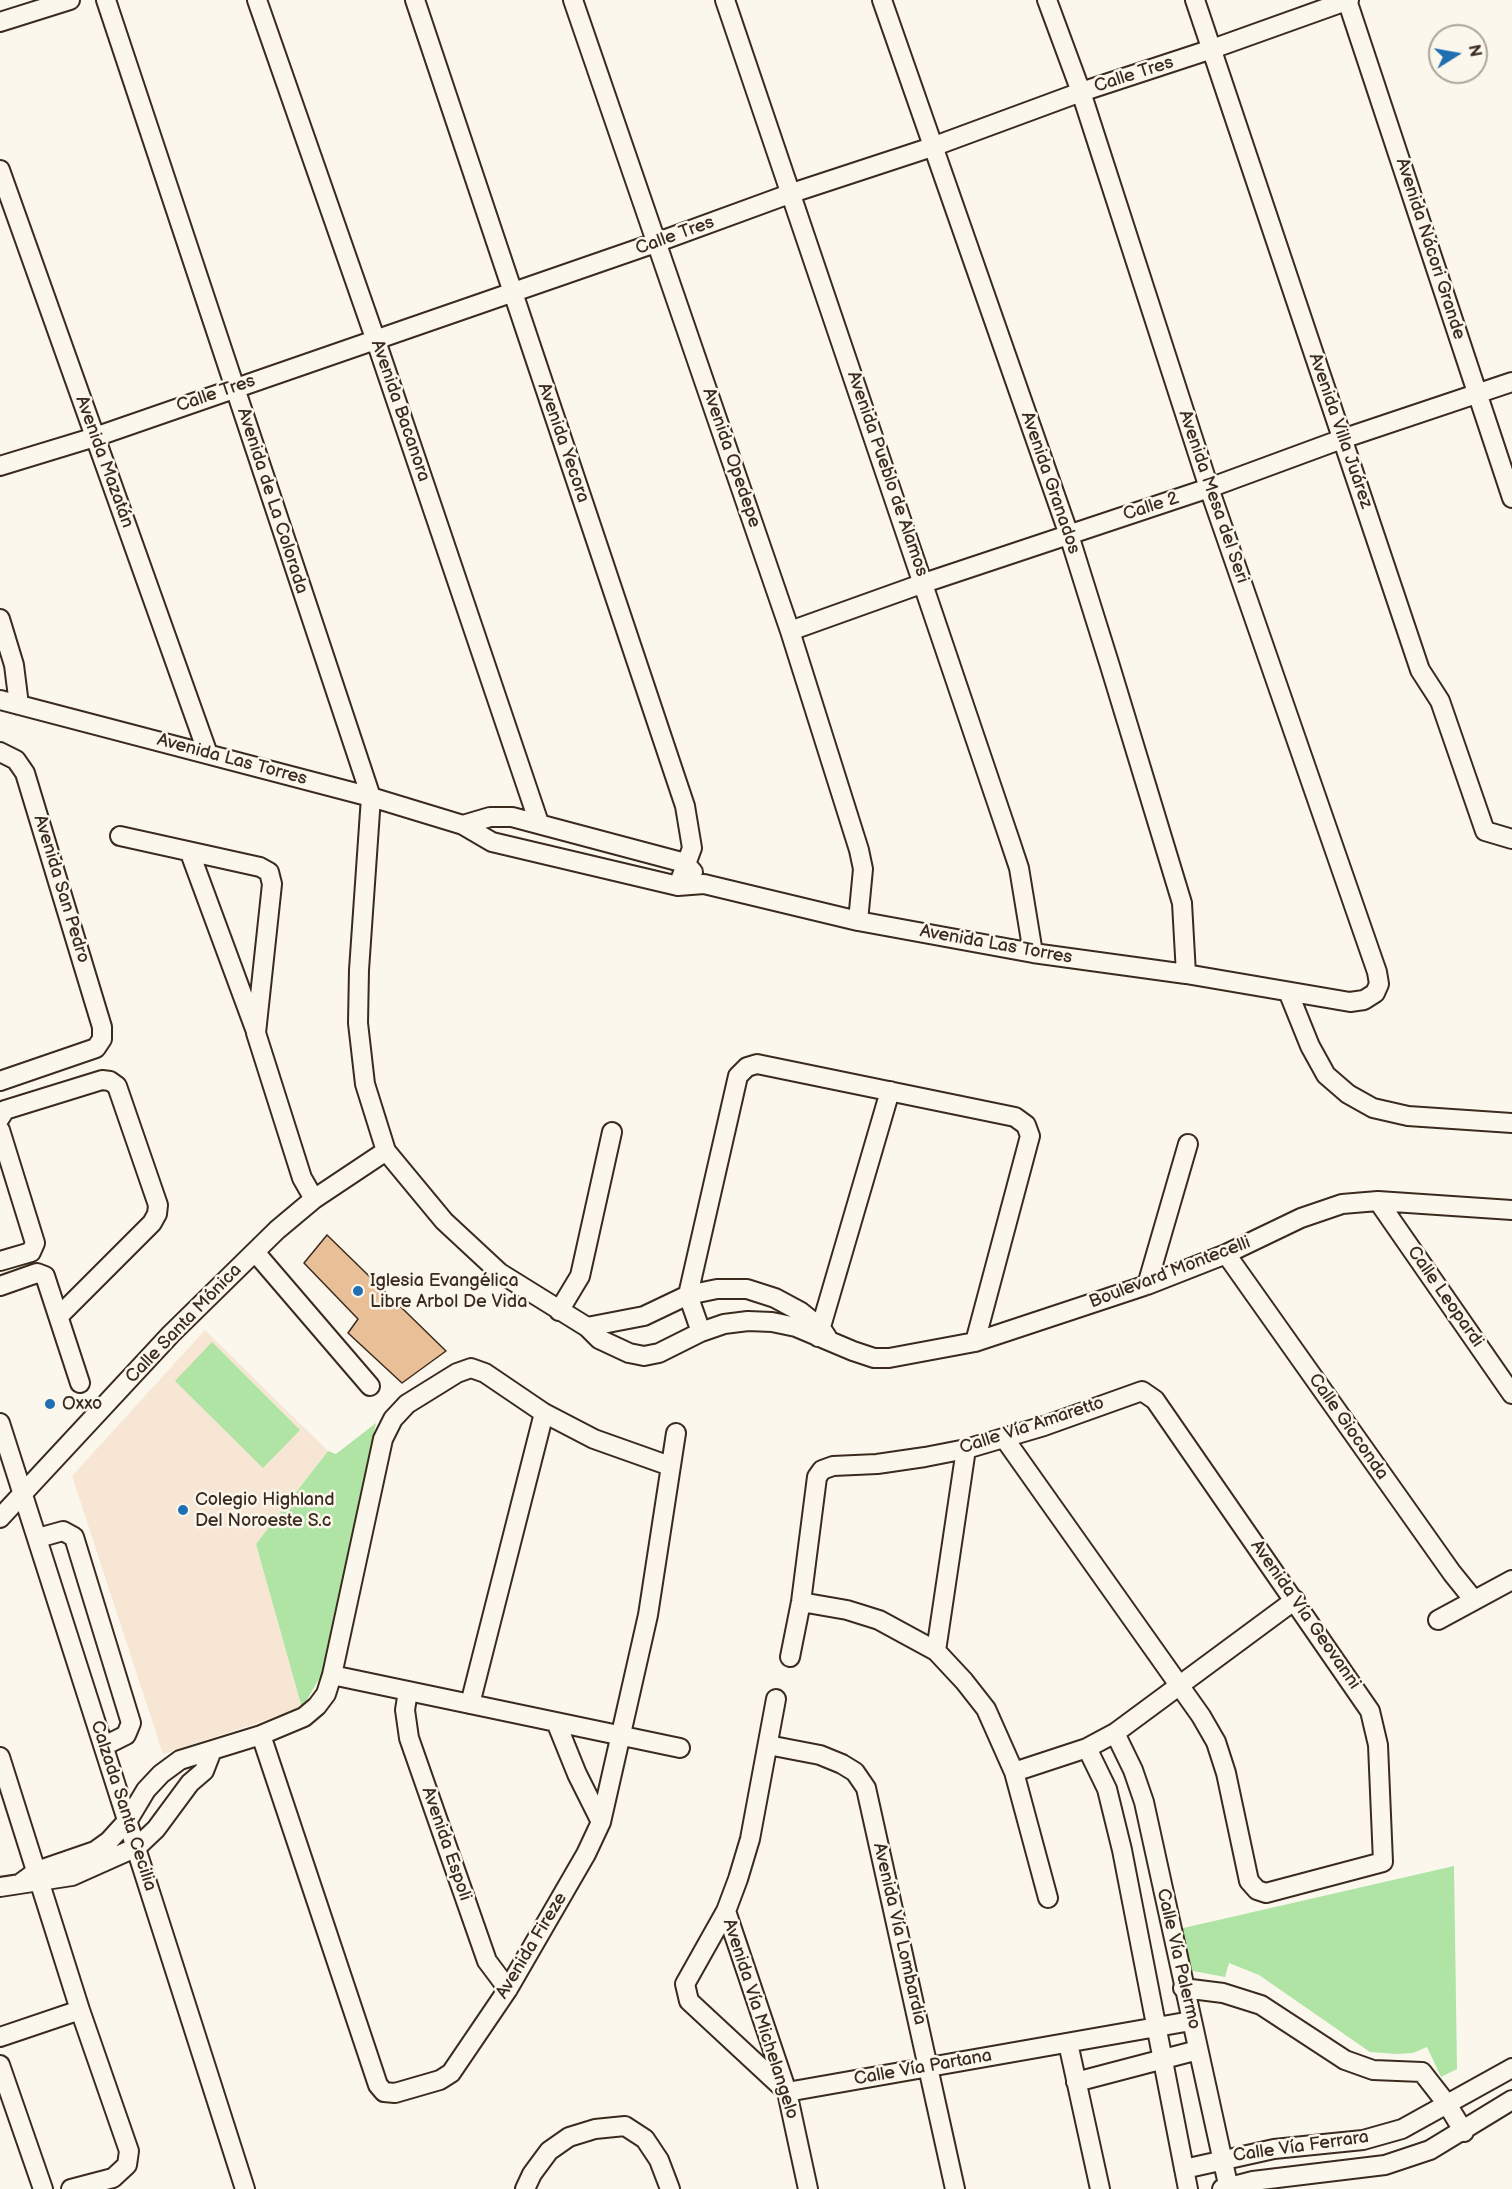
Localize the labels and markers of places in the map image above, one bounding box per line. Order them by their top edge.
place label: Iglesia Evangélica Libre Arbol De Vida [370,1270,527,1312]
marker: Iglesia Evangélica Libre Arbol De Vida [351,1284,365,1298]
place label: Oxxo [62,1393,102,1415]
marker: Oxxo [43,1397,57,1411]
place label: Colegio Highland Del Noroeste S.c [195,1489,335,1532]
marker: Colegio Highland Del Noroeste S.c [176,1503,190,1517]

